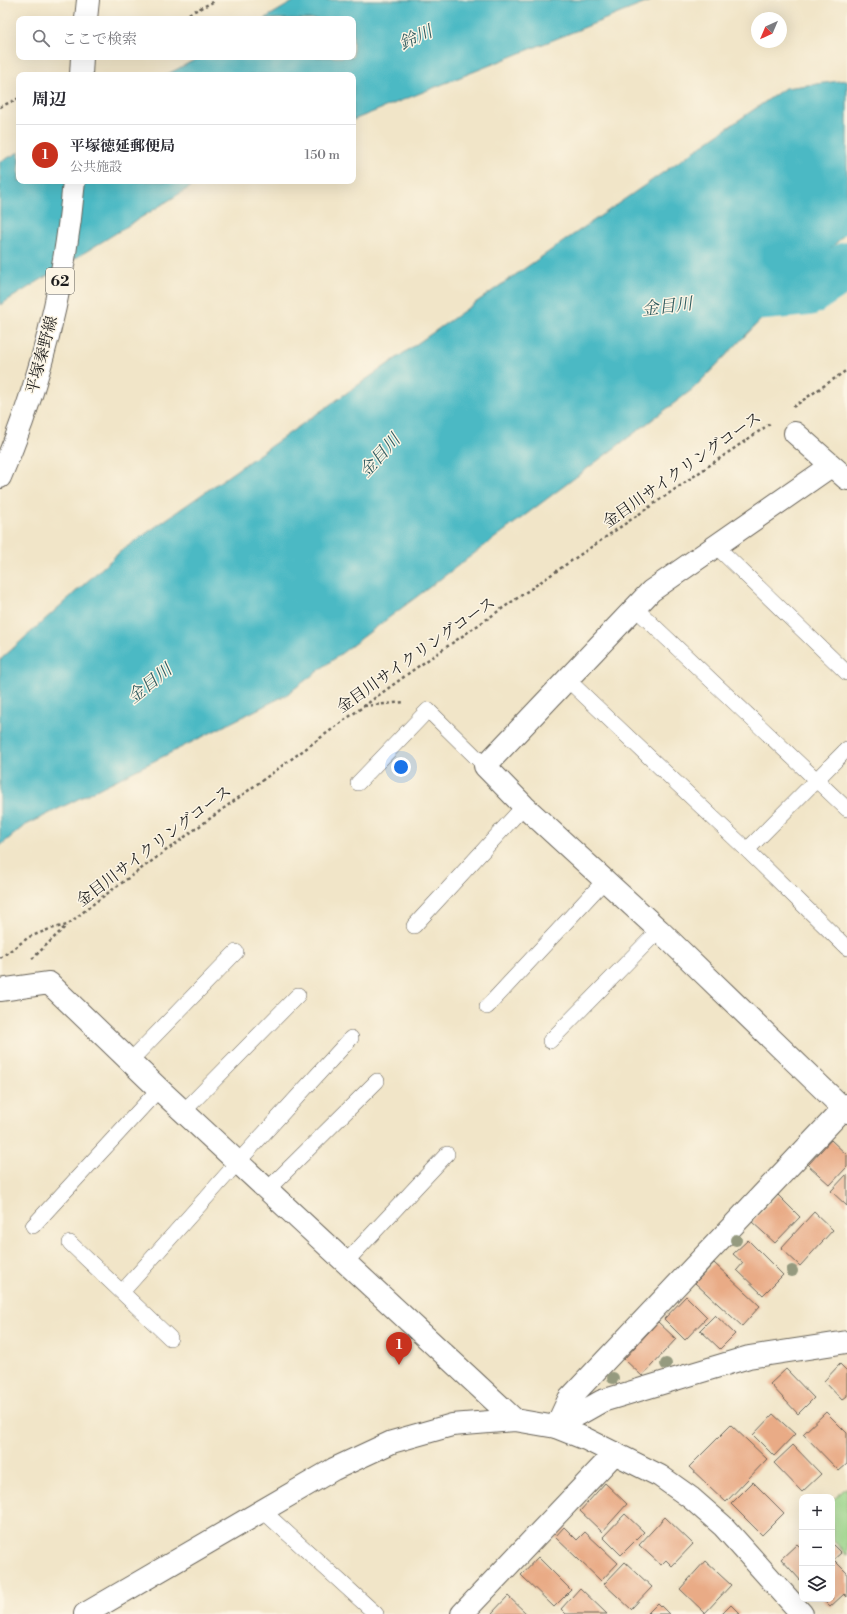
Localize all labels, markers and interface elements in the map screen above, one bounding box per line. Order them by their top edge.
north arrow [751,12,787,48]
search box [16,16,356,60]
water label: 鈴川 [396,20,438,55]
icon: search [30,27,52,49]
text: ここで検索 [62,30,137,49]
text: 周辺 [32,89,66,111]
text: 平塚徳延郵便局 [70,137,175,156]
text: 1 [42,147,48,163]
text: 150 m [305,147,340,163]
text: 公共施設 [70,159,122,175]
road number: 62 [46,268,74,294]
water label: 金目川 [640,293,696,321]
street label: 平塚秦野線 [22,314,62,396]
street label: 金目川サイクリングコース [599,408,765,532]
water label: 金目川 [355,428,407,482]
street label: 金目川サイクリングコース [333,593,499,717]
water label: 金目川 [123,658,178,709]
your location [391,757,411,777]
street label: 金目川サイクリングコース [72,781,236,911]
pin: 1 [386,1332,412,1365]
map controls [799,1494,835,1602]
button: + [799,1494,835,1530]
button: − [799,1530,835,1566]
button: layers [799,1566,835,1602]

